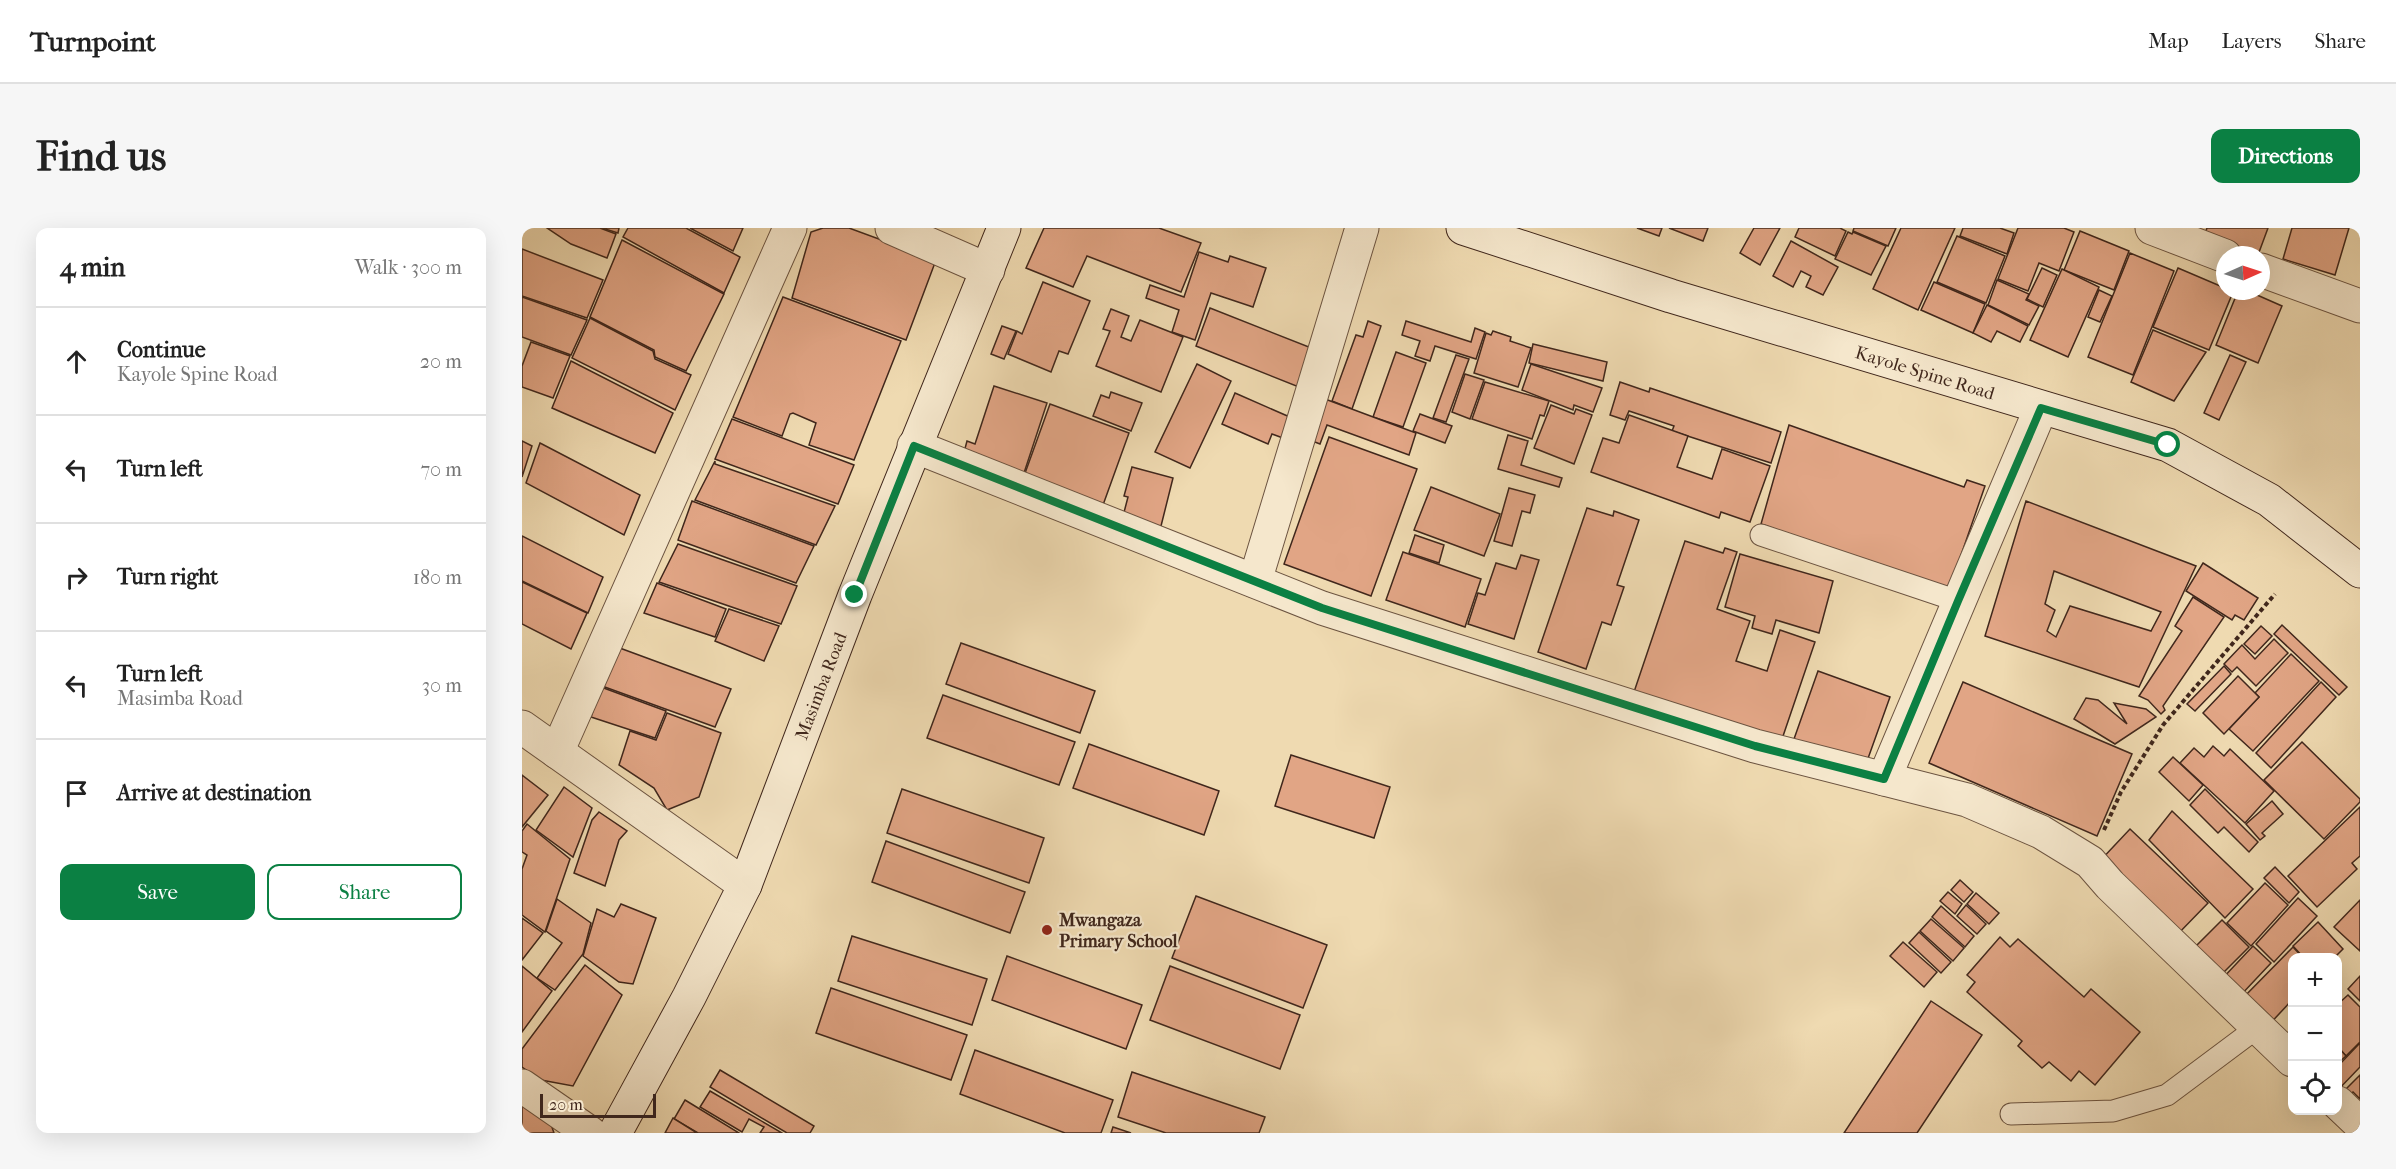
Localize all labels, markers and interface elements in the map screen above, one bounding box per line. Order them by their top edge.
text: Turnpoint [30,25,156,58]
text: Map [2148,29,2189,53]
text: Layers [2222,29,2281,53]
text: Share [2314,29,2366,53]
button: Directions [2211,129,2360,183]
text: Find us [36,132,166,181]
north arrow [2216,246,2270,300]
text: 4 min [60,252,125,283]
text: Walk · 300 m [355,256,462,279]
text: Continue [117,337,206,363]
street label: Kayole Spine Road [1853,342,1997,405]
icon: ahead [60,345,93,378]
text: 20 m [420,350,462,373]
text: Kayole Spine Road [117,363,278,386]
route start [2154,431,2180,457]
icon: left [60,453,93,486]
text: Turn left [117,456,203,482]
text: 70 m [420,458,462,481]
icon: right [60,561,93,594]
text: Turn right [117,564,218,590]
text: 180 m [413,566,462,589]
route end [841,581,867,607]
street label: Masimba Road [791,629,852,743]
text: Turn left [117,661,203,687]
icon: left [60,669,93,702]
text: 30 m [422,674,462,697]
text: Masimba Road [117,687,243,710]
icon: arrive [60,777,93,810]
text: Arrive at destination [117,780,311,806]
button: Save [60,864,255,920]
button: Share [267,864,462,920]
place label: Mwangaza Primary School [1058,910,1179,952]
marker: Mwangaza Primary School [1040,923,1054,937]
map controls [2288,953,2342,1115]
button: + [2288,953,2342,1007]
button: − [2288,1007,2342,1061]
button: locate [2288,1061,2342,1115]
scale bar [540,1091,656,1118]
text: 20 m [549,1095,583,1114]

